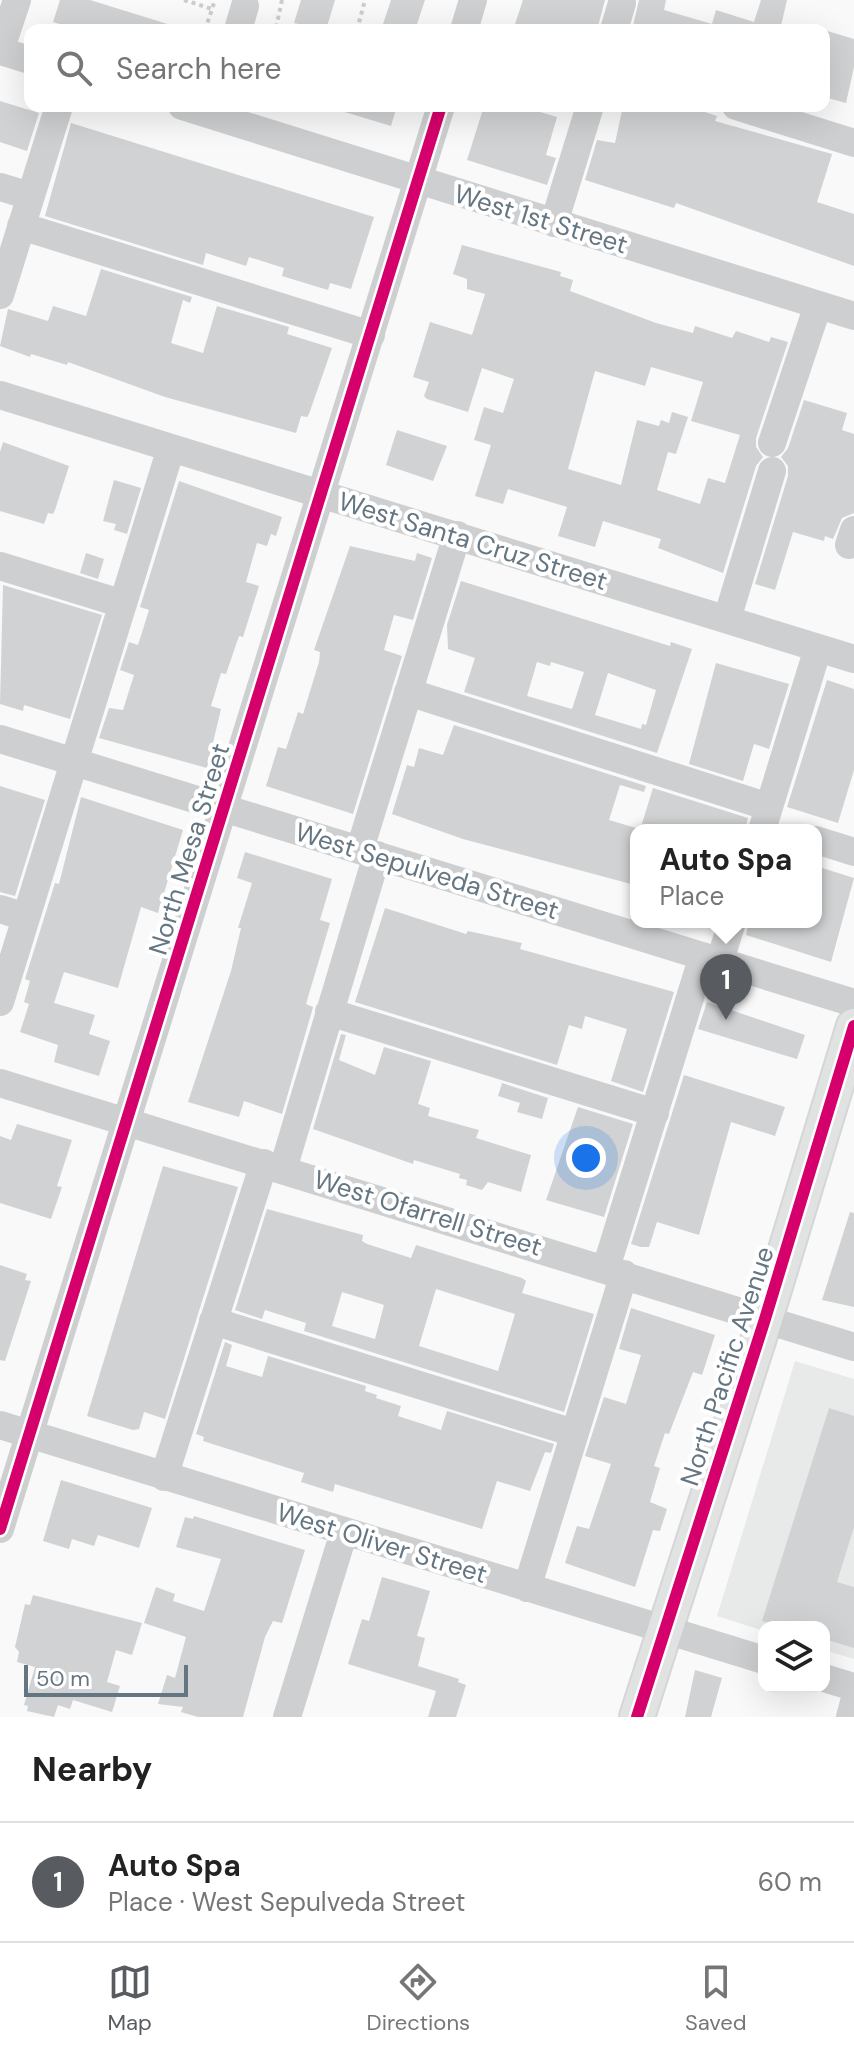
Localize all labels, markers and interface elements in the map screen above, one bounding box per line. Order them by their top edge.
search box [24,24,830,112]
icon: search [52,46,96,90]
text: Search here [116,49,282,88]
street label: West 1st Street [450,176,632,262]
street label: West Santa Cruz Street [334,484,612,598]
street label: North Mesa Street [141,739,237,959]
street label: West Sepulveda Street [291,815,563,927]
popup [630,824,822,928]
text: Auto Spa [660,840,792,879]
text: Place [660,879,724,913]
pin: 1 [700,954,752,1020]
your location [566,1138,606,1178]
street label: West Ofarrell Street [310,1162,546,1264]
street label: North Pacific Avenue [672,1242,782,1490]
street label: West Oliver Street [273,1495,491,1591]
map controls [758,1621,830,1693]
button: layers [758,1621,830,1693]
scale bar [24,1661,188,1697]
text: 50 m [36,1664,90,1693]
text: Nearby [32,1747,152,1792]
text: Auto Spa [108,1846,241,1885]
text: 1 [53,1865,63,1899]
text: 60 m [758,1865,822,1899]
text: Place · West Sepulveda Street [108,1885,466,1919]
tab: Map [107,1960,152,2037]
tab: Directions [367,1960,470,2037]
tab: Saved [685,1960,747,2037]

